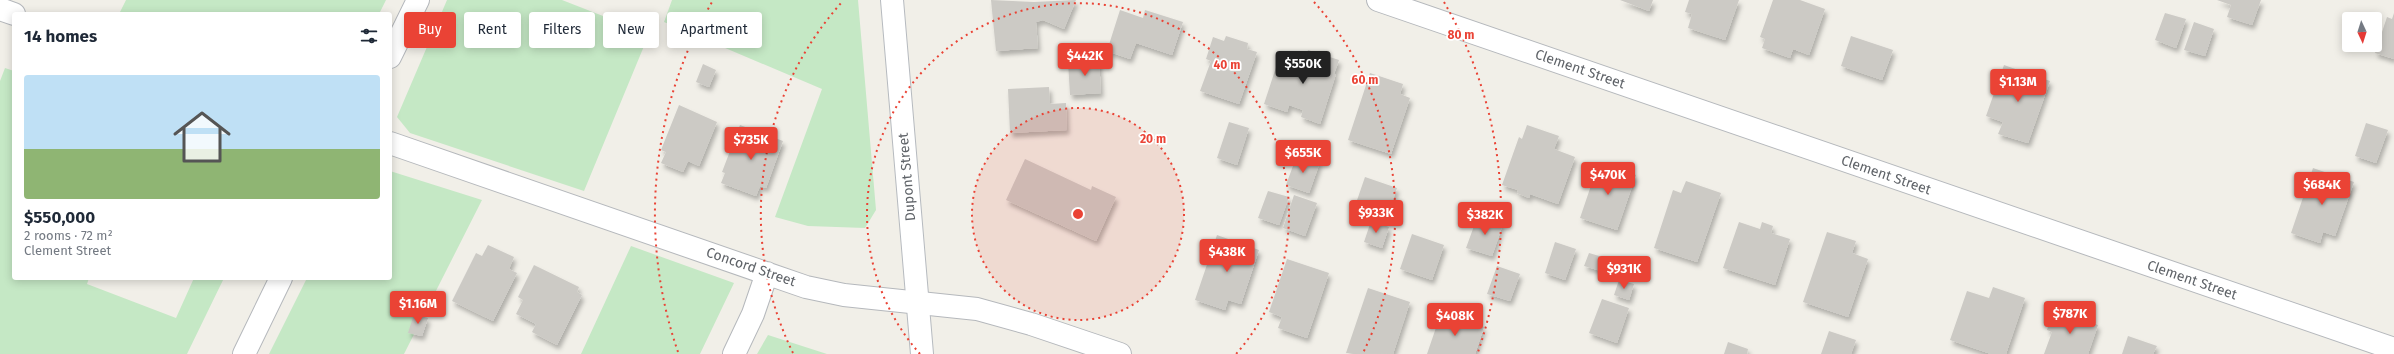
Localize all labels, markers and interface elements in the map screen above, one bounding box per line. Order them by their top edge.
chip: Buy [404,12,456,48]
chip: Rent [464,12,521,48]
chip: Filters [529,12,595,48]
chip: New [603,12,659,48]
chip: Apartment [667,12,762,48]
north arrow [2342,12,2382,52]
map controls [2342,12,2382,52]
icon: filters [358,25,380,47]
text: 14 homes [24,26,97,47]
text: 80 m [1448,28,1474,42]
pin: $442K [1057,43,1113,77]
street label: Clement Street [1533,46,1628,93]
text: $442K [1067,48,1103,63]
pin: $550K [1275,51,1331,85]
text: $550K [1285,56,1321,71]
text: 40 m [1214,58,1240,72]
pin: $1.13M [1985,69,2051,103]
text: 60 m [1352,73,1378,87]
text: $1.13M [1999,74,2037,89]
icon: home [166,101,238,173]
pin: $735K [723,127,779,161]
street label: Dupont Street [895,131,919,222]
text: $735K [734,132,768,147]
text: 20 m [1140,132,1166,146]
pin: $655K [1275,140,1331,174]
text: $655K [1285,145,1321,160]
street label: Clement Street [1839,152,1934,199]
pin: $470K [1580,162,1636,196]
text: $470K [1590,167,1626,182]
pin: $684K [2294,172,2350,206]
text: $684K [2303,177,2341,192]
pin: $933K [1348,200,1404,234]
pin: $382K [1457,202,1513,236]
text: $933K [1358,205,1394,220]
text: $550,000 [24,207,95,228]
centre of rings [1071,207,1085,221]
text: $382K [1467,207,1503,222]
text: 2 rooms · 72 m² [24,228,113,243]
pin: $438K [1199,239,1255,273]
text: Clement Street [24,243,111,258]
street label: Concord Street [704,244,799,291]
text: $438K [1209,244,1245,259]
pin: $931K [1596,256,1652,290]
street label: Clement Street [2145,257,2240,304]
text: $931K [1607,261,1641,276]
pin: $1.16M [385,291,451,325]
text: $1.16M [399,296,437,311]
pin: $787K [2042,301,2098,335]
pin: $408K [1427,303,1483,337]
text: $787K [2053,306,2087,321]
text: $408K [1436,308,1474,323]

